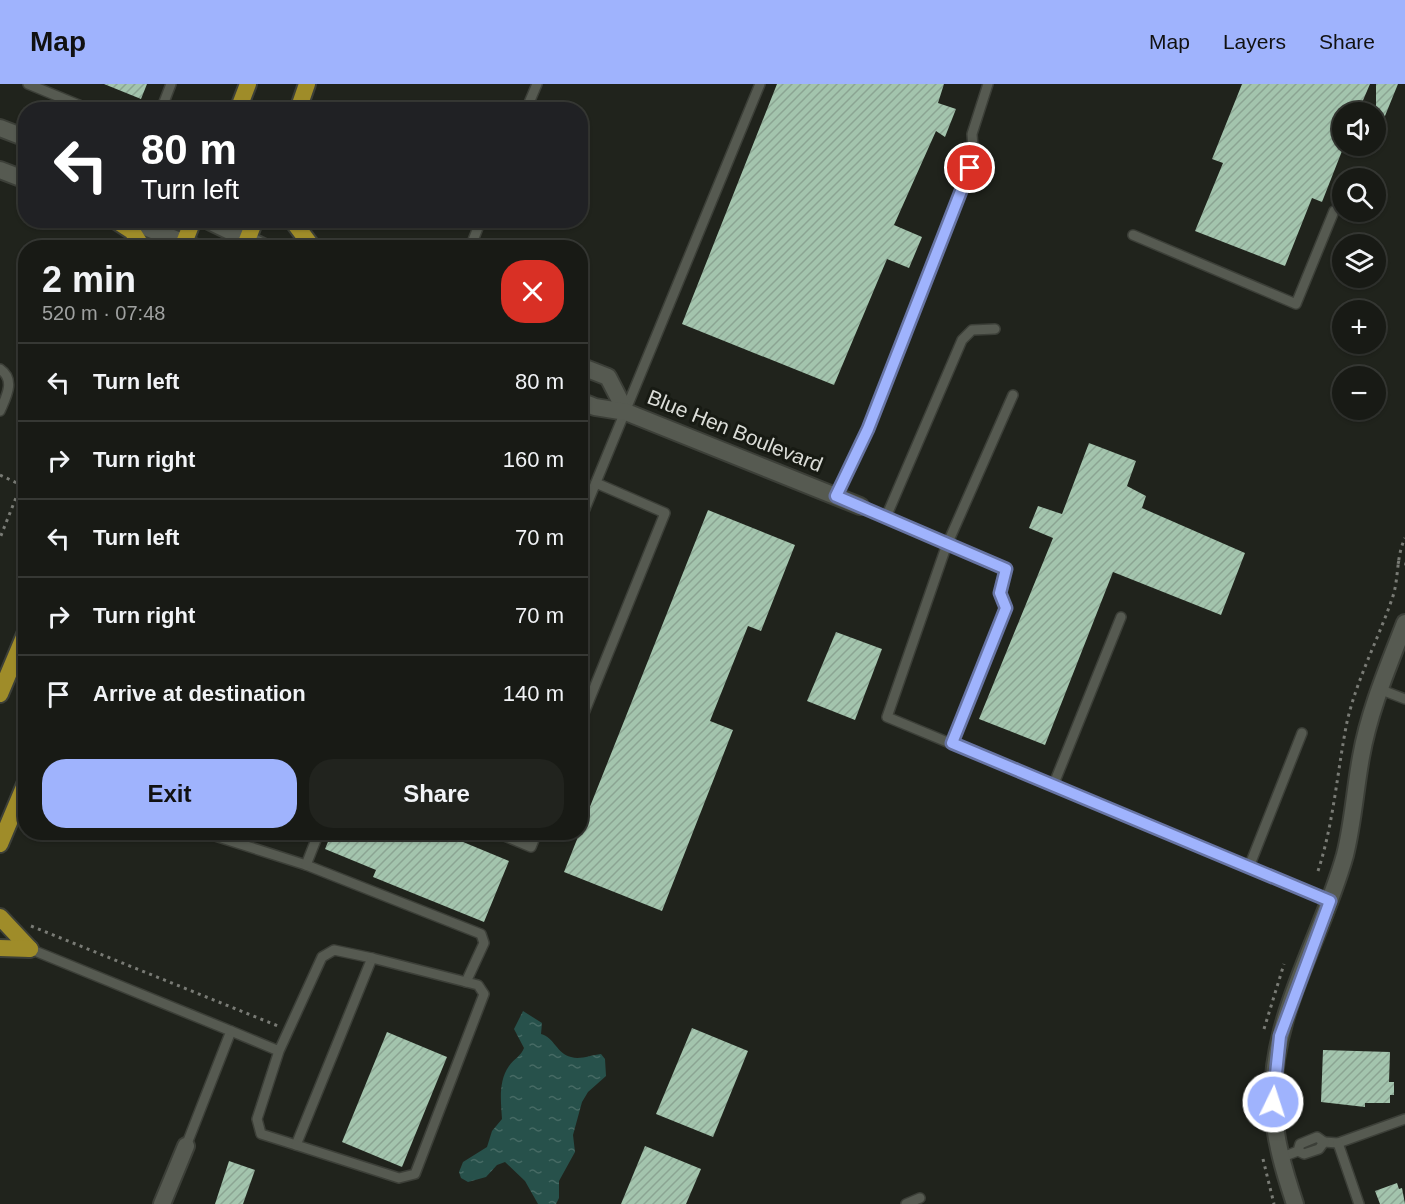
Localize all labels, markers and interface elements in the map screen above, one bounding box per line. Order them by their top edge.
text: Map [30,26,86,57]
text: Map [1149,30,1190,53]
text: Layers [1223,30,1286,53]
text: Share [1319,30,1375,53]
map controls [1332,102,1386,420]
button: sound [1332,102,1386,156]
icon: left [42,126,120,204]
text: 80 m [141,126,237,173]
pin [944,142,995,193]
icon: arrive [953,151,986,184]
button: search [1332,168,1386,222]
text: Turn left [141,175,239,205]
button: layers [1332,234,1386,288]
text: 2 min [42,259,136,300]
button: close [501,260,564,323]
button: + [1332,300,1386,354]
text: 520 m · 07:48 [42,302,165,324]
icon: left [42,366,75,399]
button: − [1332,366,1386,420]
text: Turn left [93,369,179,394]
text: 80 m [515,369,564,394]
street label: Blue Hen Boulevard [644,385,826,476]
icon: right [42,444,75,477]
text: Turn right [93,447,195,472]
text: 160 m [503,447,564,472]
icon: left [42,522,75,555]
text: Turn left [93,525,179,550]
text: 70 m [515,525,564,550]
icon: right [42,600,75,633]
text: Turn right [93,603,195,628]
text: 70 m [515,603,564,628]
icon: arrive [42,678,75,711]
text: Arrive at destination [93,681,306,706]
text: 140 m [503,681,564,706]
button: Exit [42,759,297,828]
button: Share [309,759,564,828]
position arrow [1241,1070,1305,1134]

